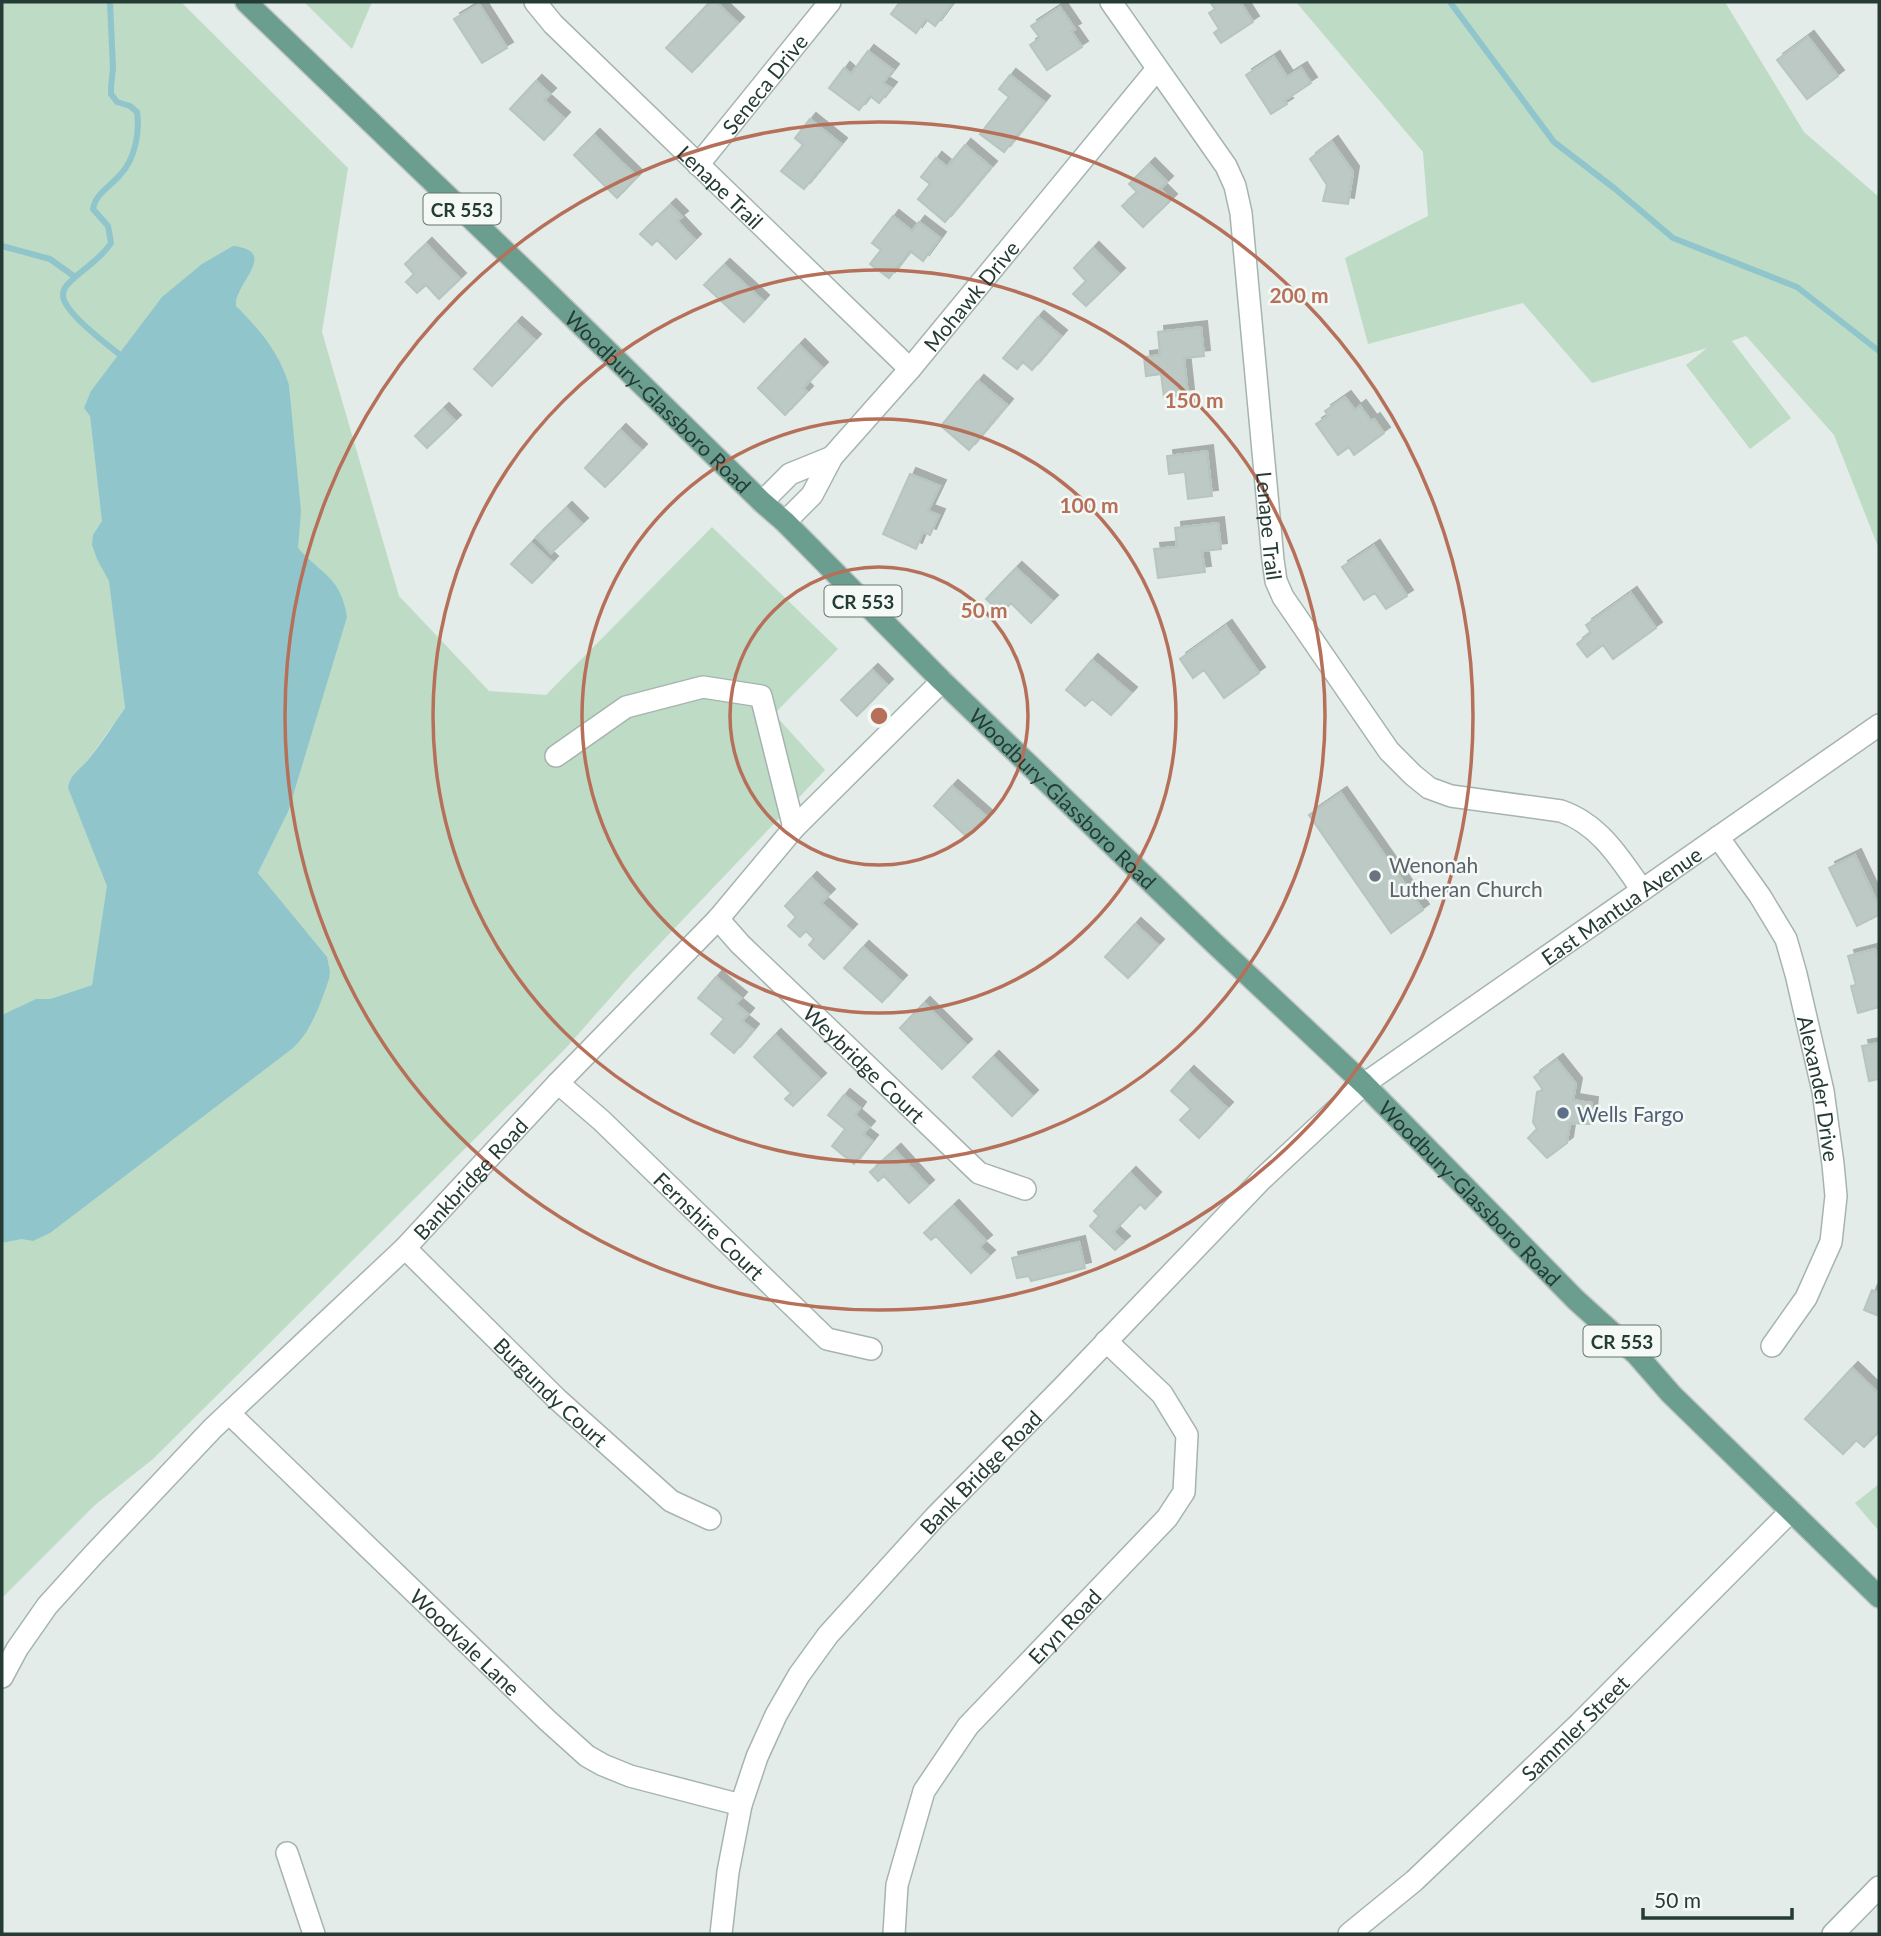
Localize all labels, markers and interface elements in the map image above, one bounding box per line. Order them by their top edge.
street label: Seneca Drive [716,28,812,138]
street label: Lenape Trail [673,139,769,233]
road number: CR 553 [424,194,500,224]
street label: Mohawk Drive [918,235,1023,356]
text: 200 m [1269,282,1329,307]
street label: Woodbury-Glassboro Road [561,305,757,497]
text: 150 m [1164,387,1224,412]
street label: Lenape Trail [1252,470,1288,582]
text: 100 m [1059,492,1119,517]
road number: CR 553 [824,586,902,616]
text: 50 m [960,597,1008,622]
street label: Woodbury-Glassboro Road [965,702,1162,894]
centre of rings [867,704,891,728]
street label: East Mantua Avenue [1536,840,1706,969]
place label: Wenonah Lutheran Church [1389,852,1543,901]
marker: Wenonah Lutheran Church [1367,868,1383,884]
street label: Weybridge Court [799,1000,931,1128]
street label: Alexander Drive [1793,1013,1845,1163]
street label: Woodbury-Glassboro Road [1374,1095,1567,1290]
place label: Wells Fargo [1577,1101,1684,1126]
marker: Wells Fargo [1555,1105,1571,1121]
street label: Bankbridge Road [407,1112,532,1244]
street label: Fernshire Court [649,1166,770,1285]
road number: CR 553 [1584,1326,1660,1357]
street label: Burgundy Court [489,1332,614,1451]
street label: Bank Bridge Road [914,1405,1046,1539]
street label: Woodvale Lane [406,1583,526,1700]
street label: Eryn Road [1022,1583,1105,1668]
street label: Sammler Street [1515,1669,1634,1785]
scale bar [1643,1876,1792,1920]
text: 50 m [1654,1887,1701,1912]

